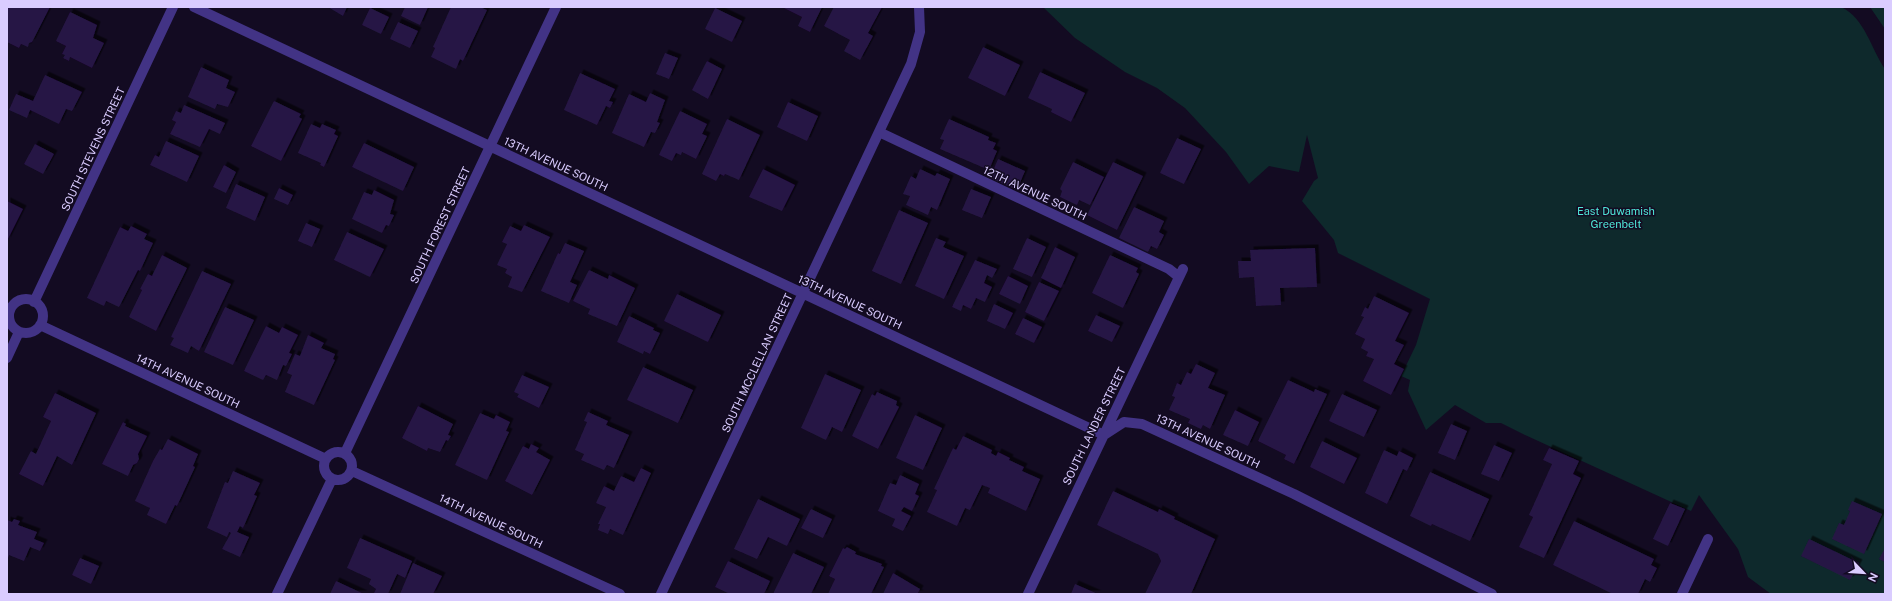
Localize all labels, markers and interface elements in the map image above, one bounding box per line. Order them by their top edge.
street label: SOUTH STEVENS STREET [59,85,127,213]
street label: 13TH AVENUE SOUTH [502,135,610,193]
street label: SOUTH FOREST STREET [408,164,473,285]
street label: 12TH AVENUE SOUTH [981,164,1089,222]
park label: East Duwamish Greenbelt [1577,205,1655,230]
street label: 13TH AVENUE SOUTH [796,273,904,331]
street label: SOUTH MCCLELLAN STREET [719,291,795,434]
street label: 14TH AVENUE SOUTH [134,352,242,410]
street label: SOUTH LANDER STREET [1060,365,1128,487]
street label: 13TH AVENUE SOUTH [1154,412,1262,470]
street label: 14TH AVENUE SOUTH [437,492,545,550]
north arrow [1844,553,1884,593]
text: N [1866,571,1880,584]

